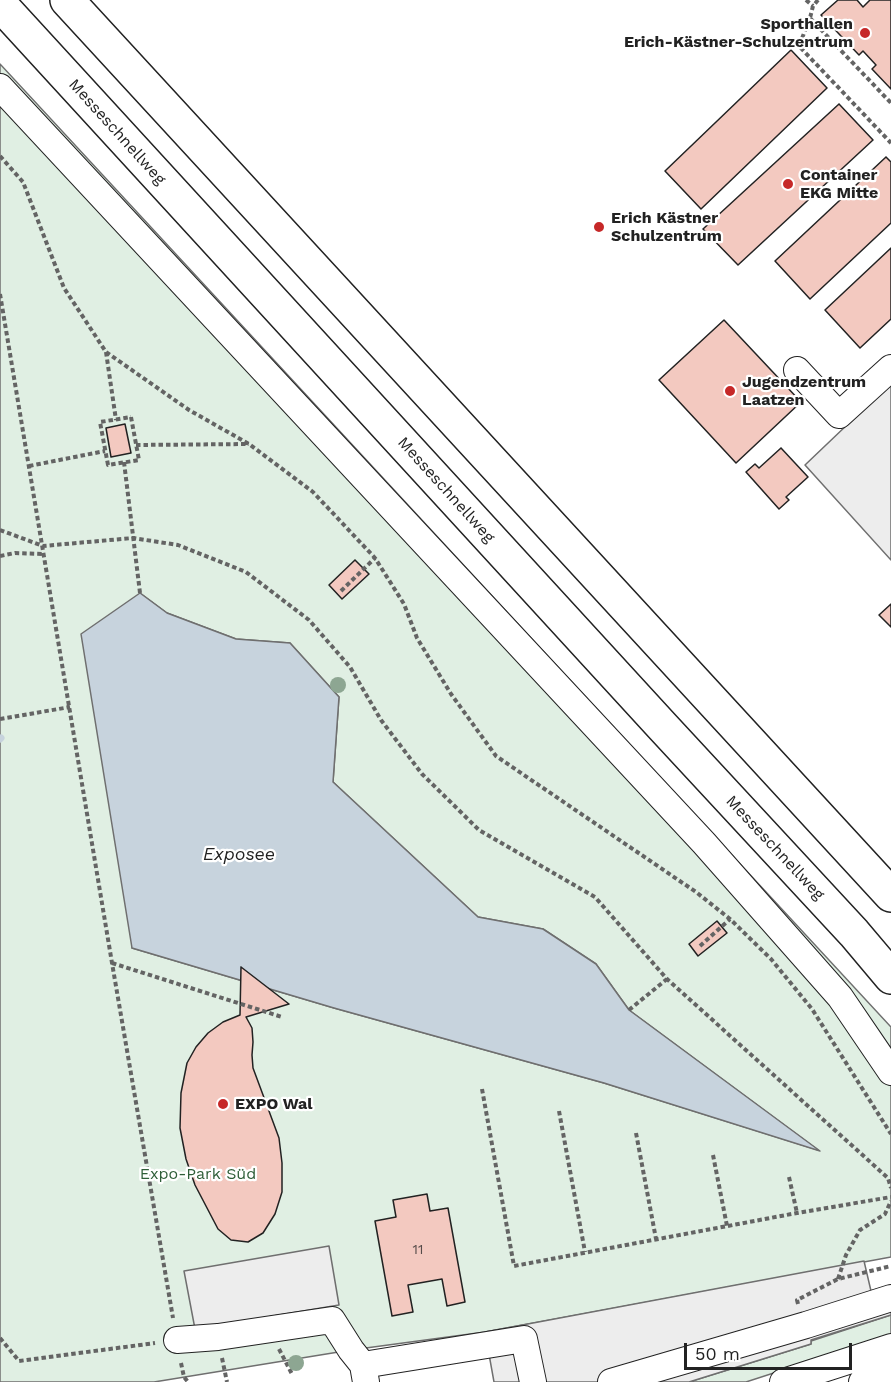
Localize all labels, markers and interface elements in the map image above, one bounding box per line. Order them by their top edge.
place label: Sporthallen Erich-Kästner-Schulzentrum [624,14,853,52]
marker: Sporthallen Erich-Kästner-Schulzentrum [858,26,872,40]
street label: Messeschnellweg [64,75,170,189]
place label: Container EKG Mitte [800,165,878,203]
marker: Container EKG Mitte [781,177,795,191]
place label: Erich Kästner Schulzentrum [611,208,722,246]
marker: Erich Kästner Schulzentrum [592,220,606,234]
place label: Jugendzentrum Laatzen [742,372,866,410]
marker: Jugendzentrum Laatzen [723,384,737,398]
street label: Messeschnellweg [393,433,499,547]
street label: Messeschnellweg [722,792,828,904]
water label: Exposee [203,844,275,866]
place label: EXPO Wal [235,1094,313,1114]
marker: EXPO Wal [216,1097,230,1111]
park label: Expo-Park Süd [140,1164,256,1184]
house number: 11 [413,1242,423,1258]
scale bar [687,1331,855,1369]
text: 50 m [695,1343,740,1364]

